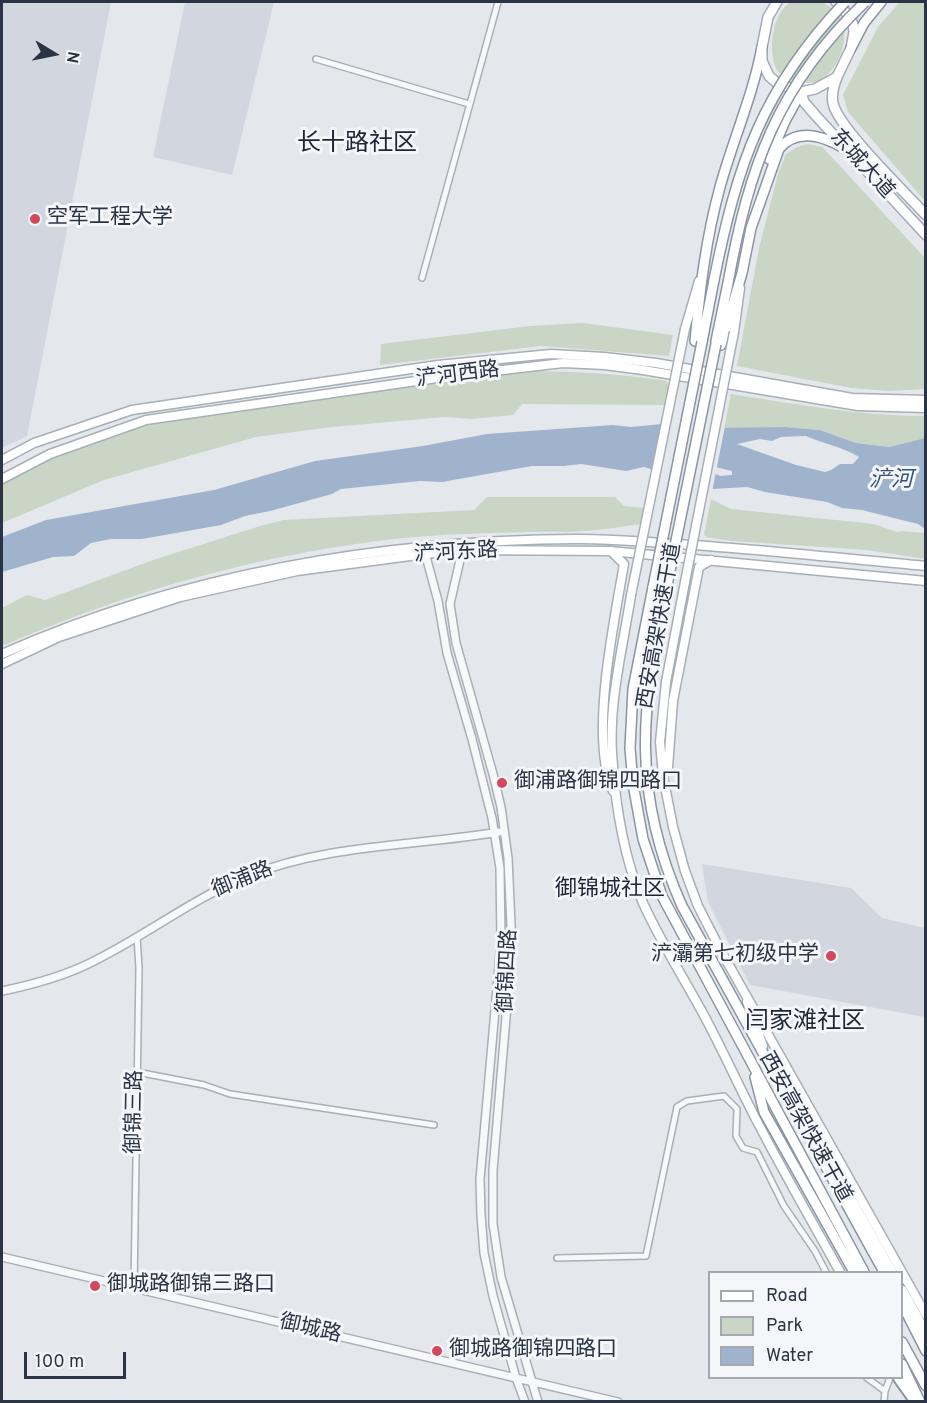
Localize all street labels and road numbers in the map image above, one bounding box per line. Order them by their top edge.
street label: 东城大道 [824,125,898,205]
street label: 浐河西路 [415,358,501,394]
street label: 浐河东路 [413,539,499,569]
street label: 西安高架快速干道 [634,541,688,711]
street label: 御浦路 [209,858,277,904]
street label: 御锦四路 [494,928,524,1014]
street label: 西安高架快速干道 [752,1048,856,1208]
street label: 御锦三路 [123,1070,149,1154]
street label: 御城路 [276,1311,344,1349]

